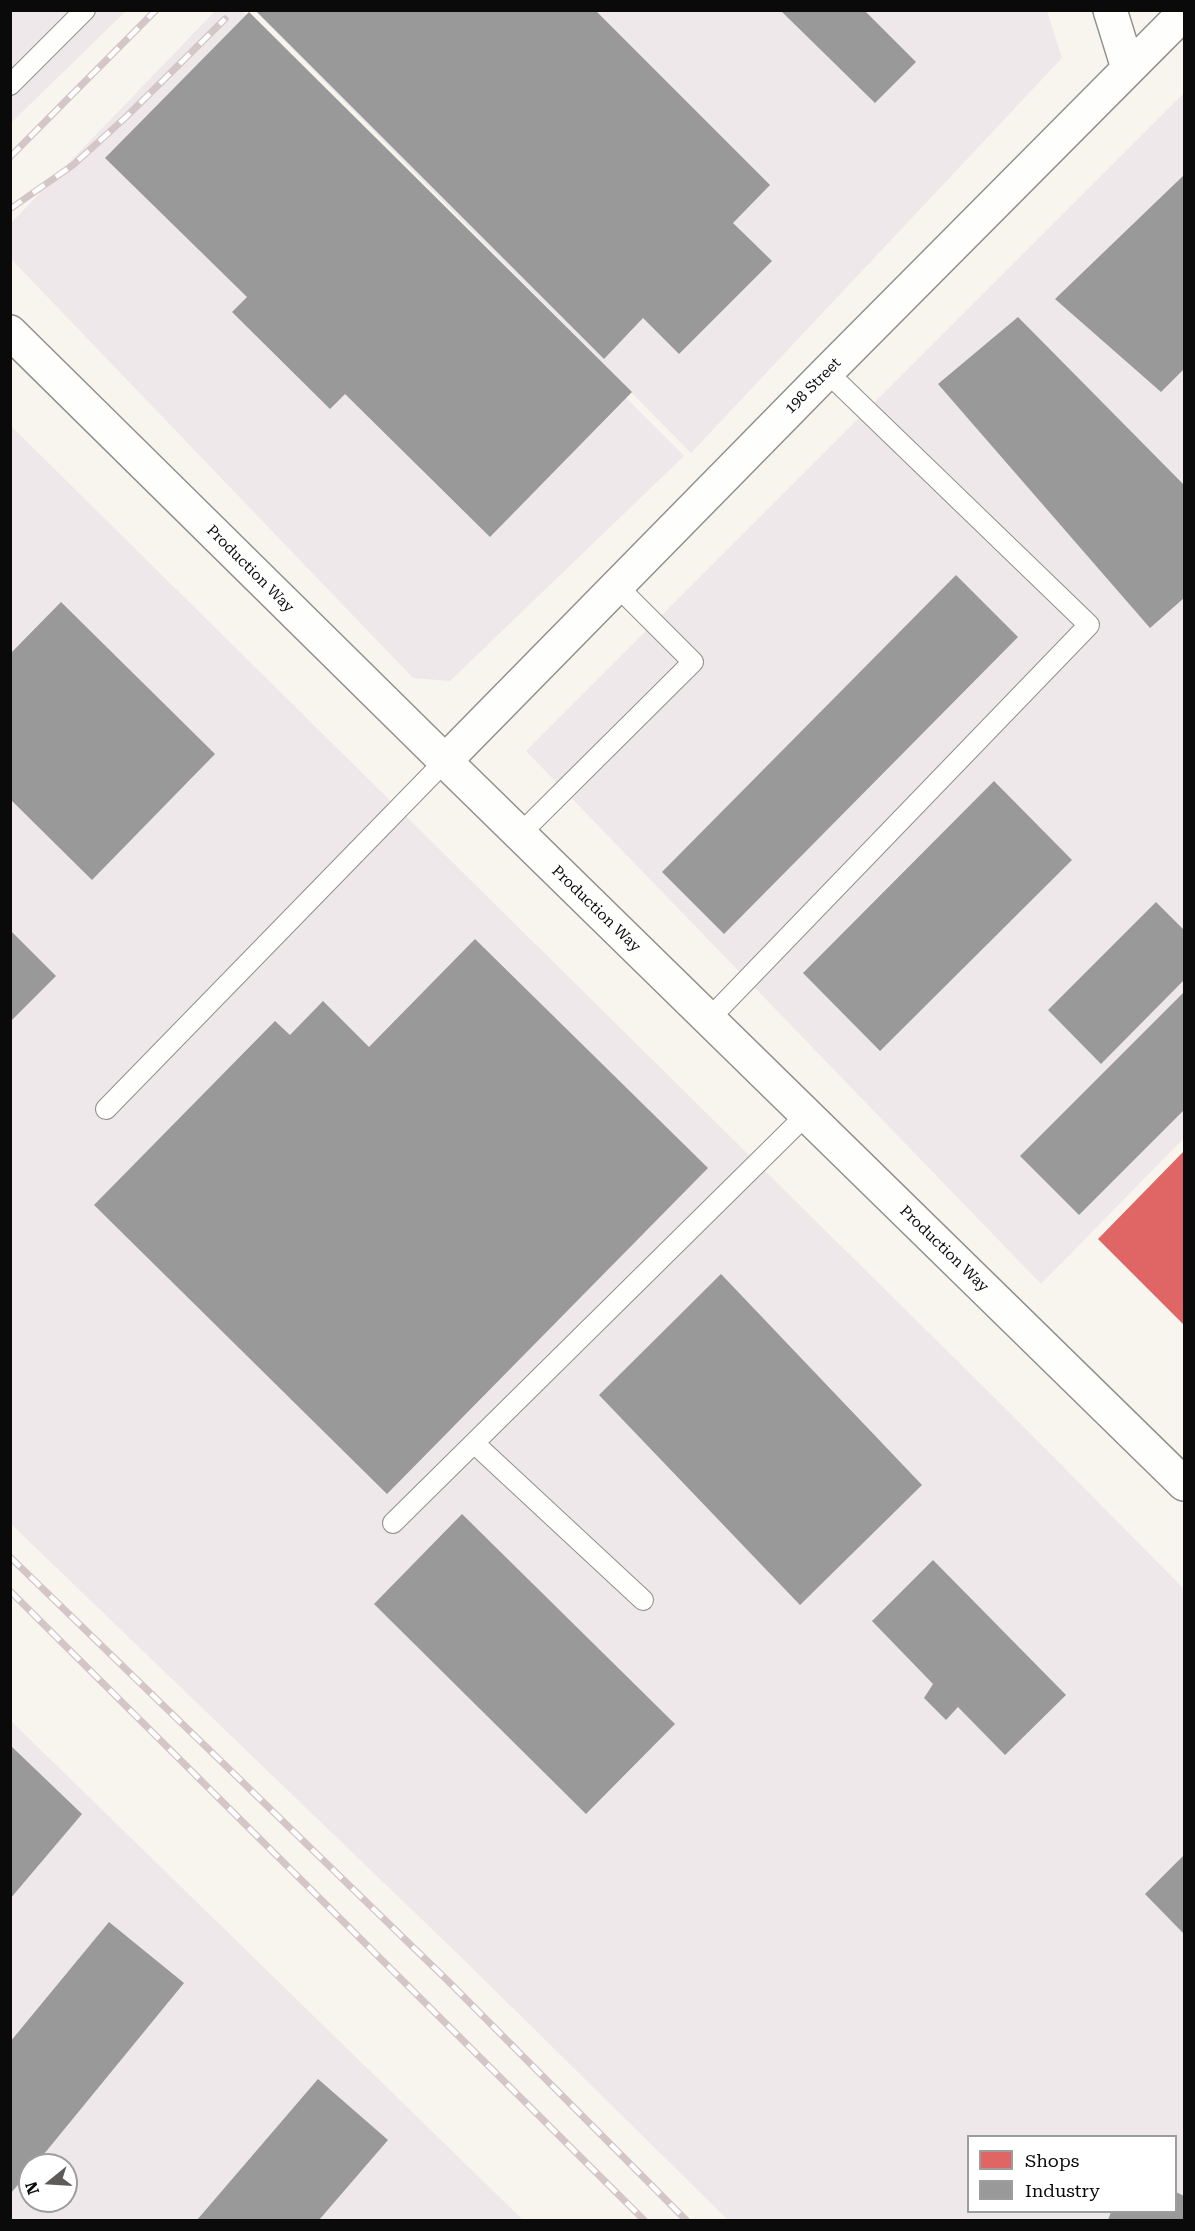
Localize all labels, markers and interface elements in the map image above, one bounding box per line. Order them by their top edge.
street label: 198 Street [781,354,845,418]
street label: Production Way [202,521,298,617]
street label: Production Way [548,862,644,956]
street label: Production Way [896,1202,992,1296]
legend [967,2135,1177,2213]
text: Shops [1025,2150,1079,2171]
north arrow [18,2153,78,2213]
text: N [21,2179,43,2197]
text: Industry [1025,2180,1100,2201]

